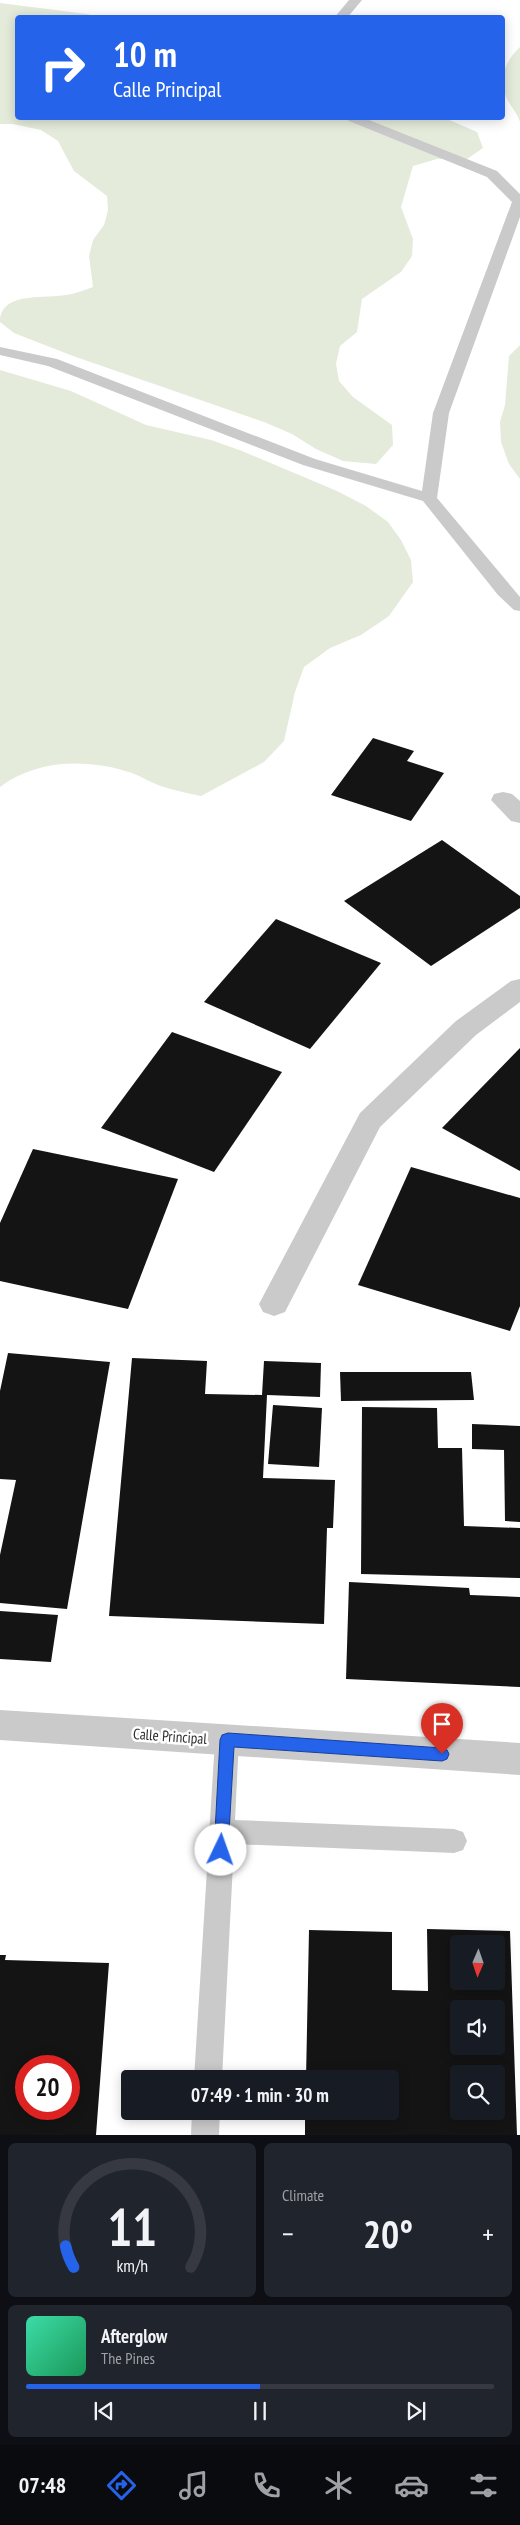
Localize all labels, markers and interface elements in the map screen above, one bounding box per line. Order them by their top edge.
text: 10 m [113,31,177,77]
icon: right [30,35,95,100]
text: Calle Principal [113,75,221,103]
pin [421,1703,463,1754]
icon: arrive [428,1710,456,1738]
street label: Calle Principal [132,1724,208,1748]
position arrow [194,1823,246,1875]
north arrow [450,1935,505,1990]
map controls [450,1935,505,2120]
button: sound [450,2000,505,2055]
speed limit sign: 20 [15,2055,80,2120]
button: search [450,2065,505,2120]
text: 07:49 · 1 min · 30 m [191,2083,329,2107]
text: Climate [282,2185,324,2205]
text: 11 [107,2193,157,2260]
text: 20° [363,2209,413,2258]
text: − [282,2215,294,2252]
text: + [482,2215,494,2252]
text: km/h [116,2254,148,2277]
text: Afterglow [101,2324,167,2348]
text: The Pines [101,2348,155,2368]
icon: previous [90,2397,118,2425]
icon: pause [246,2397,274,2425]
icon: next [402,2397,430,2425]
icon: directions [104,2468,139,2503]
icon: music [176,2468,211,2503]
icon: phone [249,2468,284,2503]
icon: climate [321,2468,356,2503]
icon: car [394,2468,429,2503]
icon: filters [466,2468,501,2503]
text: 07:48 [19,2471,66,2499]

